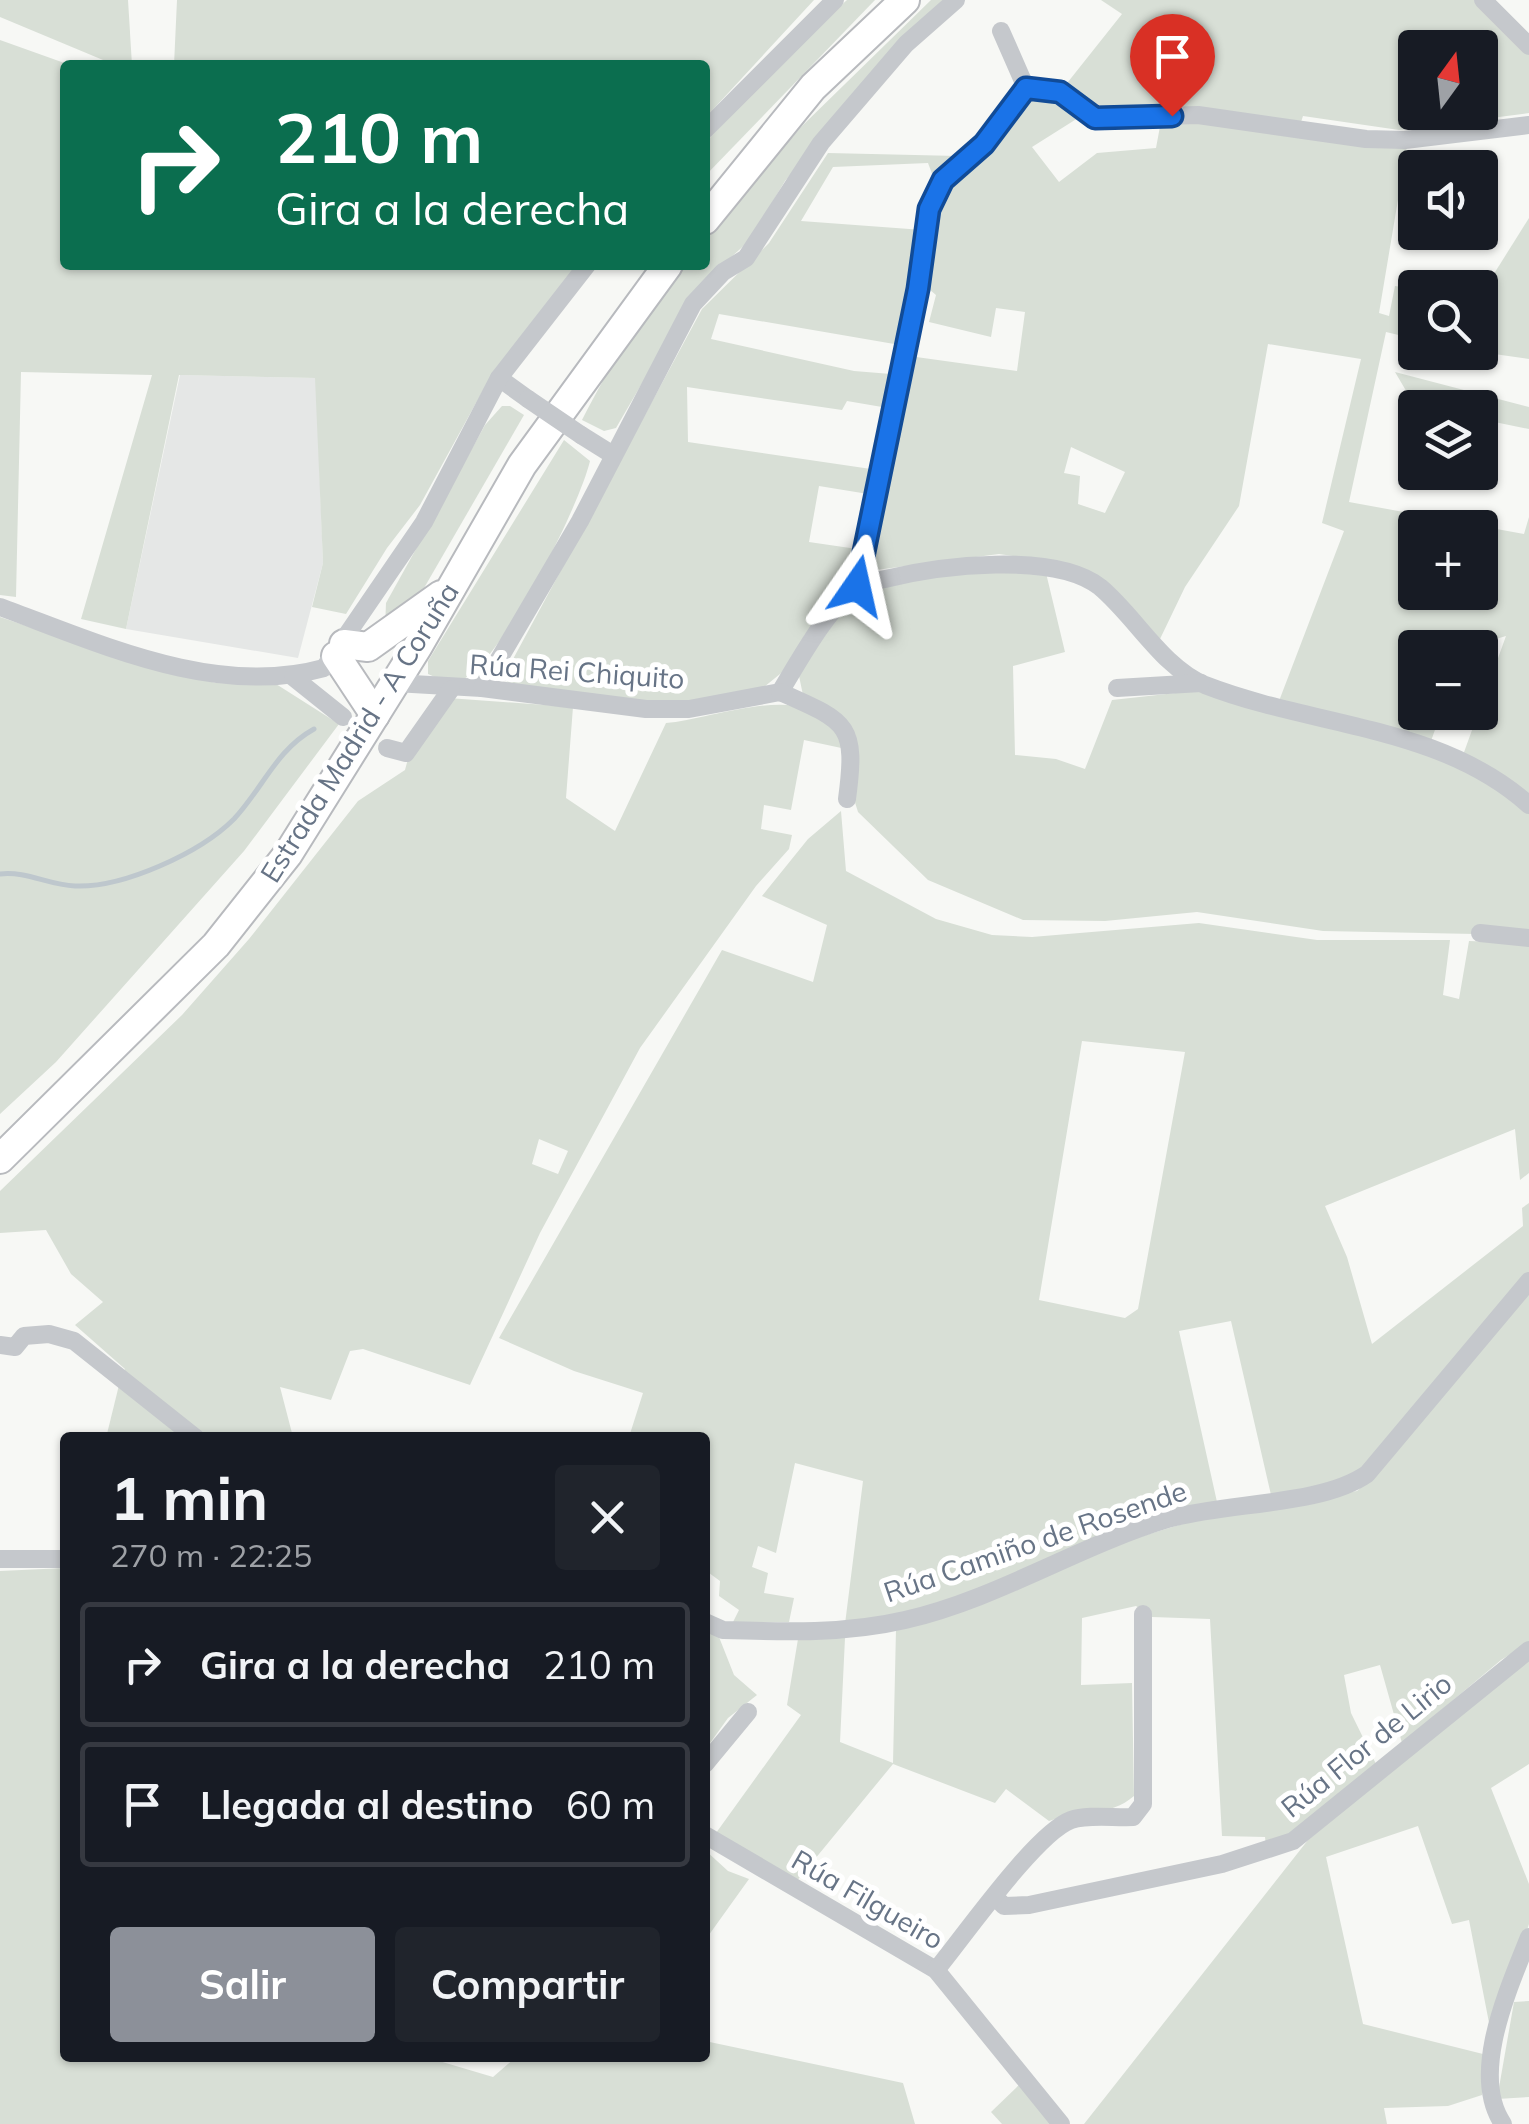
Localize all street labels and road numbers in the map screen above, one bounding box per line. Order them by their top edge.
street label: Estrada Madrid - A Coruña [252,576,466,888]
street label: Rúa Rei Chiquito [468,646,686,696]
street label: Rúa Camiño de Rosende [879,1473,1191,1609]
street label: Rúa Flor de Lirio [1274,1665,1458,1825]
street label: Rúa Filgueiro [786,1841,950,1957]

